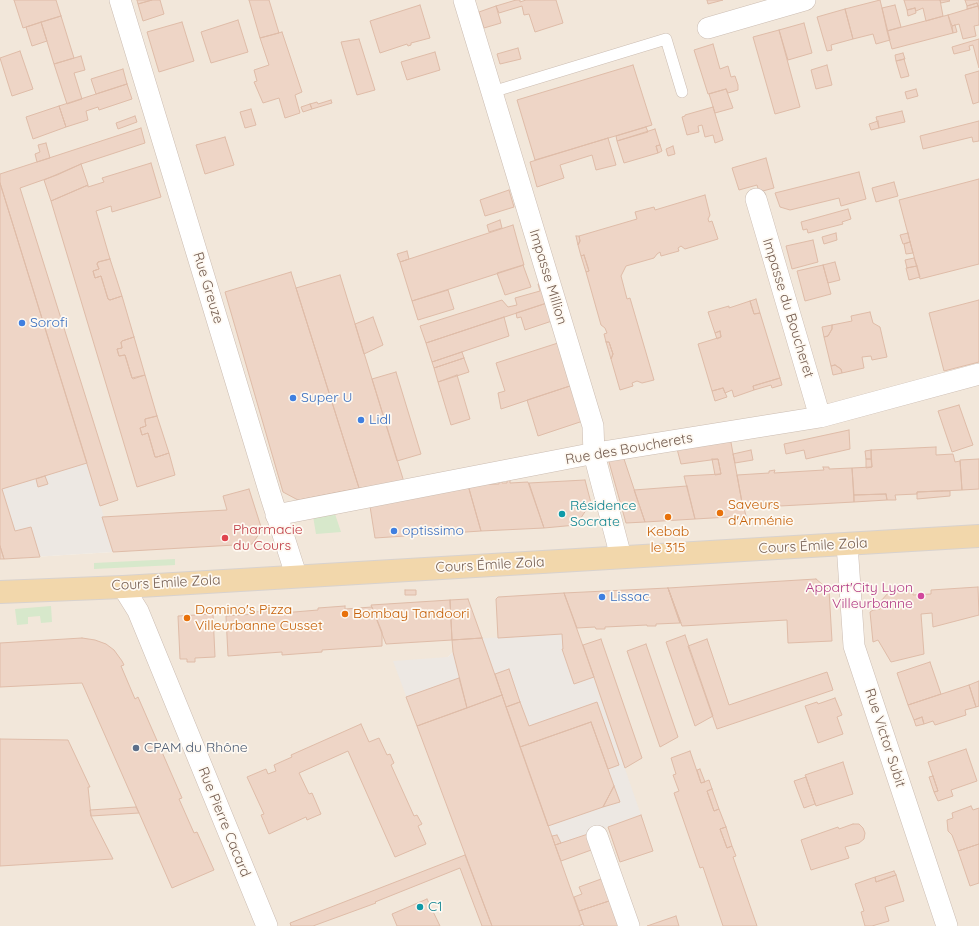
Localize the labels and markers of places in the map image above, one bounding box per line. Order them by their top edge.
place label: Sorofi [30,315,68,331]
marker: Sorofi [17,318,27,328]
place label: Super U [301,390,352,406]
marker: Super U [288,393,298,403]
place label: Lidl [369,412,391,428]
marker: Lidl [356,415,366,425]
place label: Saveurs d'Arménie [728,497,793,530]
place label: Résidence Socrate [570,498,636,530]
marker: Saveurs d'Arménie [715,508,725,518]
marker: Résidence Socrate [557,509,567,519]
marker: Kebab le 315 [663,512,673,522]
place label: Pharmacie du Cours [233,522,303,554]
place label: optissimo [402,523,464,539]
place label: Kebab le 315 [647,524,689,556]
marker: optissimo [389,526,399,536]
marker: Pharmacie du Cours [220,533,230,543]
place label: Appart'City Lyon Villeurbanne [805,580,913,612]
place label: Lissac [610,589,649,605]
marker: Appart'City Lyon Villeurbanne [916,591,926,601]
marker: Lissac [597,592,607,602]
place label: Domino's Pizza Villeurbanne Cusset [195,602,323,634]
place label: Bombay Tandoori [353,606,469,622]
marker: Bombay Tandoori [340,609,350,619]
marker: Domino's Pizza Villeurbanne Cusset [182,613,192,623]
place label: CPAM du Rhône [144,740,248,756]
marker: CPAM du Rhône [131,743,141,753]
place label: C1 [428,899,442,915]
marker: C1 [415,902,425,912]

